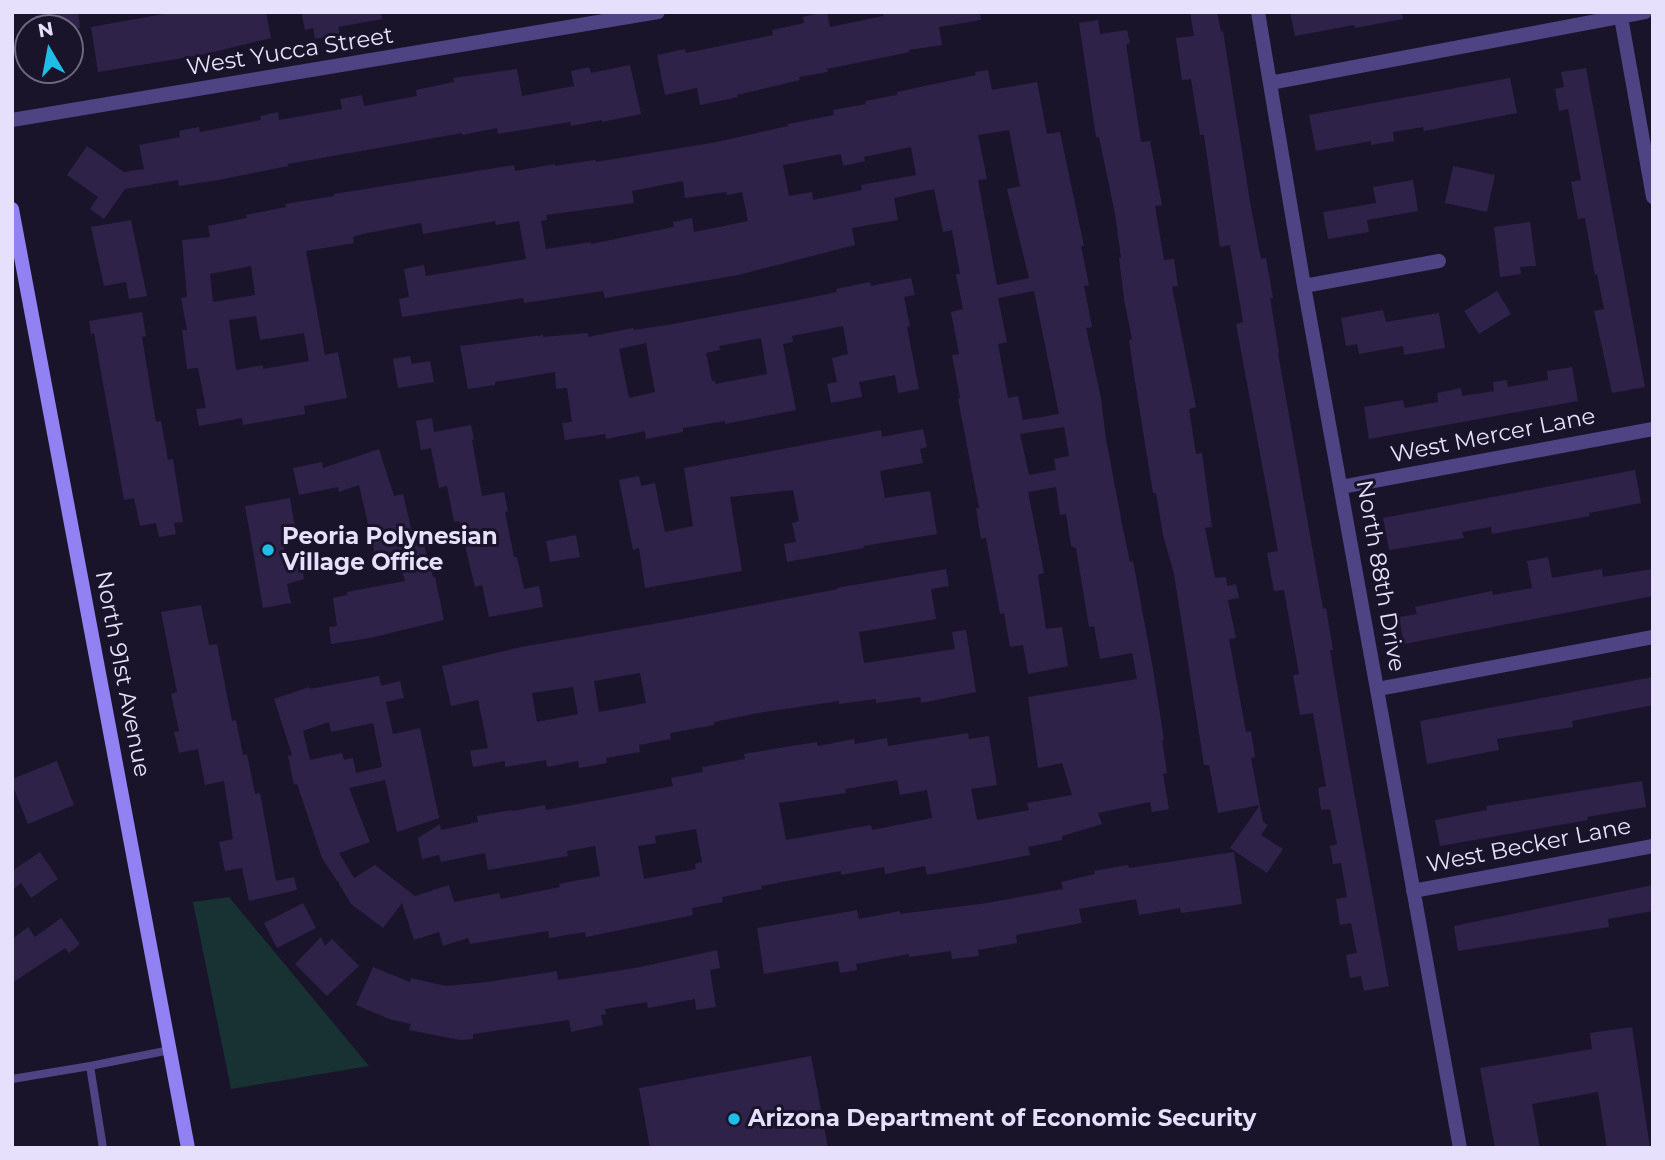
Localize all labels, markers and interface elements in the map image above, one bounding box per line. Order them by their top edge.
north arrow [14,14,84,84]
text: N [36,17,55,42]
street label: West Yucca Street [185,22,395,82]
street label: West Mercer Lane [1388,403,1598,469]
street label: North 88th Drive [1350,478,1410,674]
place label: Peoria Polynesian Village Office [282,523,498,577]
marker: Peoria Polynesian Village Office [260,542,276,558]
street label: North 91st Avenue [88,569,156,779]
street label: West Becker Lane [1424,813,1634,879]
place label: Arizona Department of Economic Security [748,1105,1256,1133]
marker: Arizona Department of Economic Security [726,1111,742,1127]

